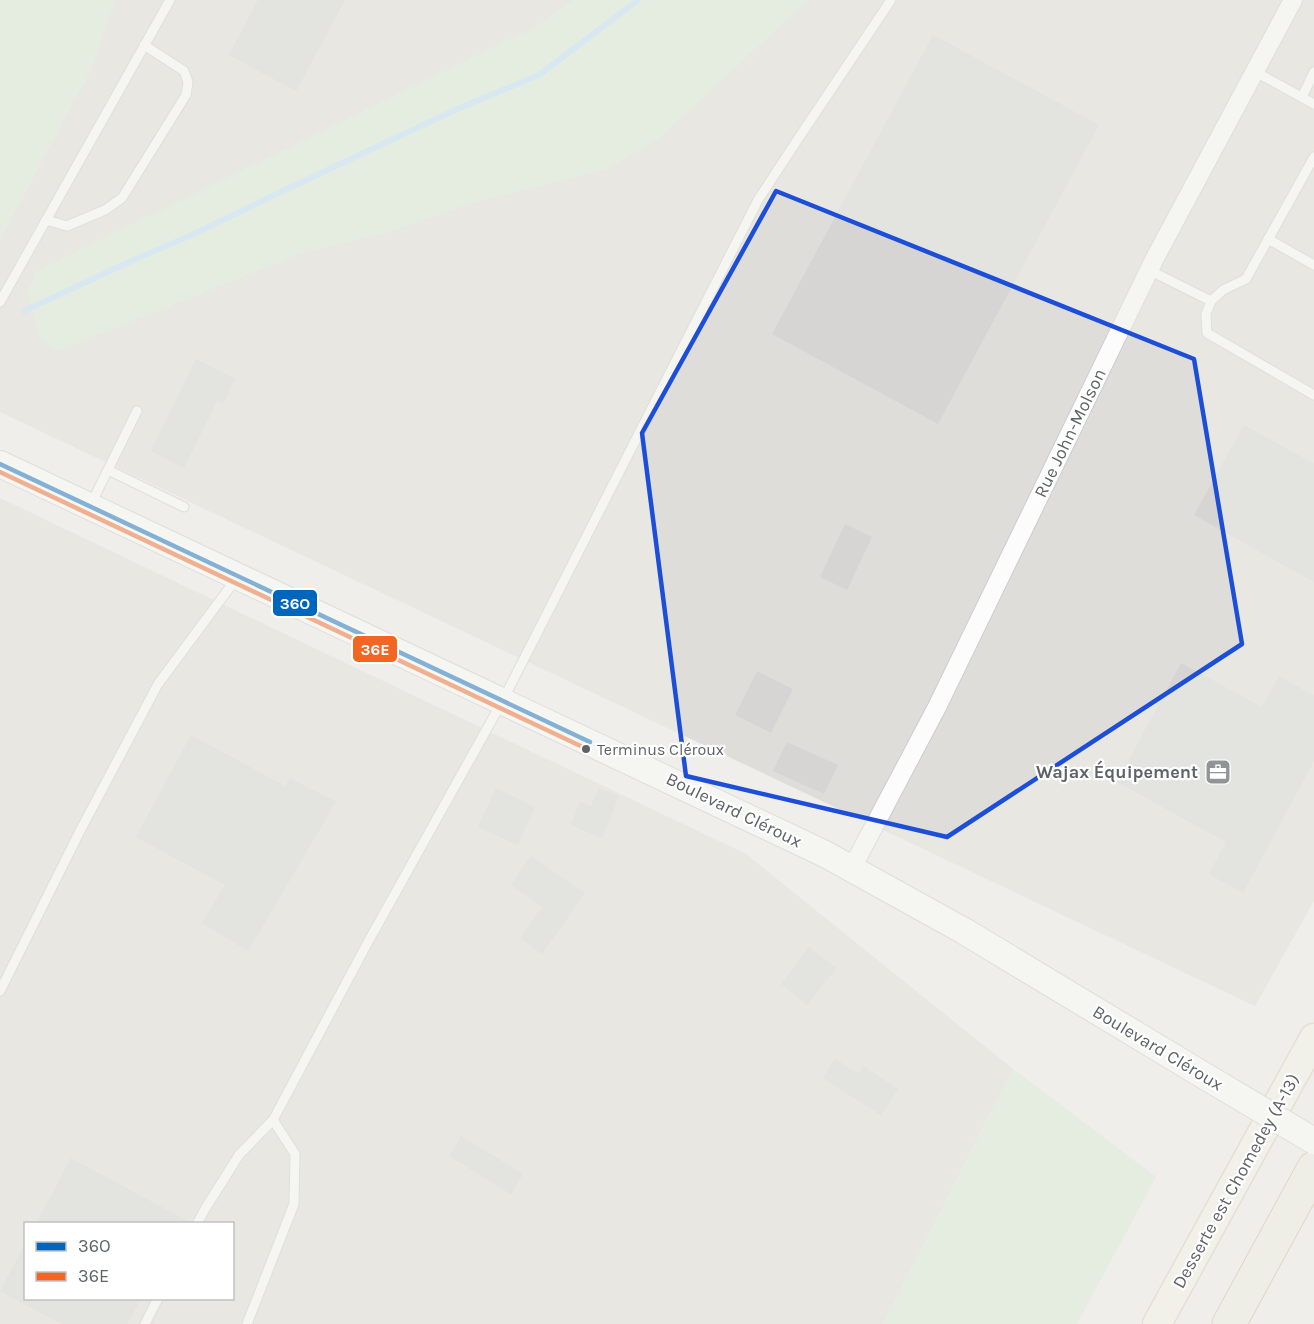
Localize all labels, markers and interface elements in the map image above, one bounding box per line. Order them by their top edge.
street label: Rue John-Molson [1029,365,1111,501]
line badge: 36O [272,589,318,617]
text: 36O [280,594,310,613]
line badge: 36E [352,635,398,663]
text: 36E [360,640,390,659]
place label: Terminus Cléroux [597,740,724,759]
marker: Terminus Cléroux [580,743,592,755]
office icon: Wajax Équipement [1203,757,1233,787]
place label: Wajax Équipement [1036,760,1198,783]
street label: Boulevard Cléroux [662,768,806,852]
street label: Boulevard Cléroux [1089,1000,1227,1096]
street label: Desserte est Chomedey (A-13) [1168,1070,1304,1292]
legend [24,1222,234,1300]
text: 36O [78,1235,111,1257]
text: 36E [78,1265,109,1287]

